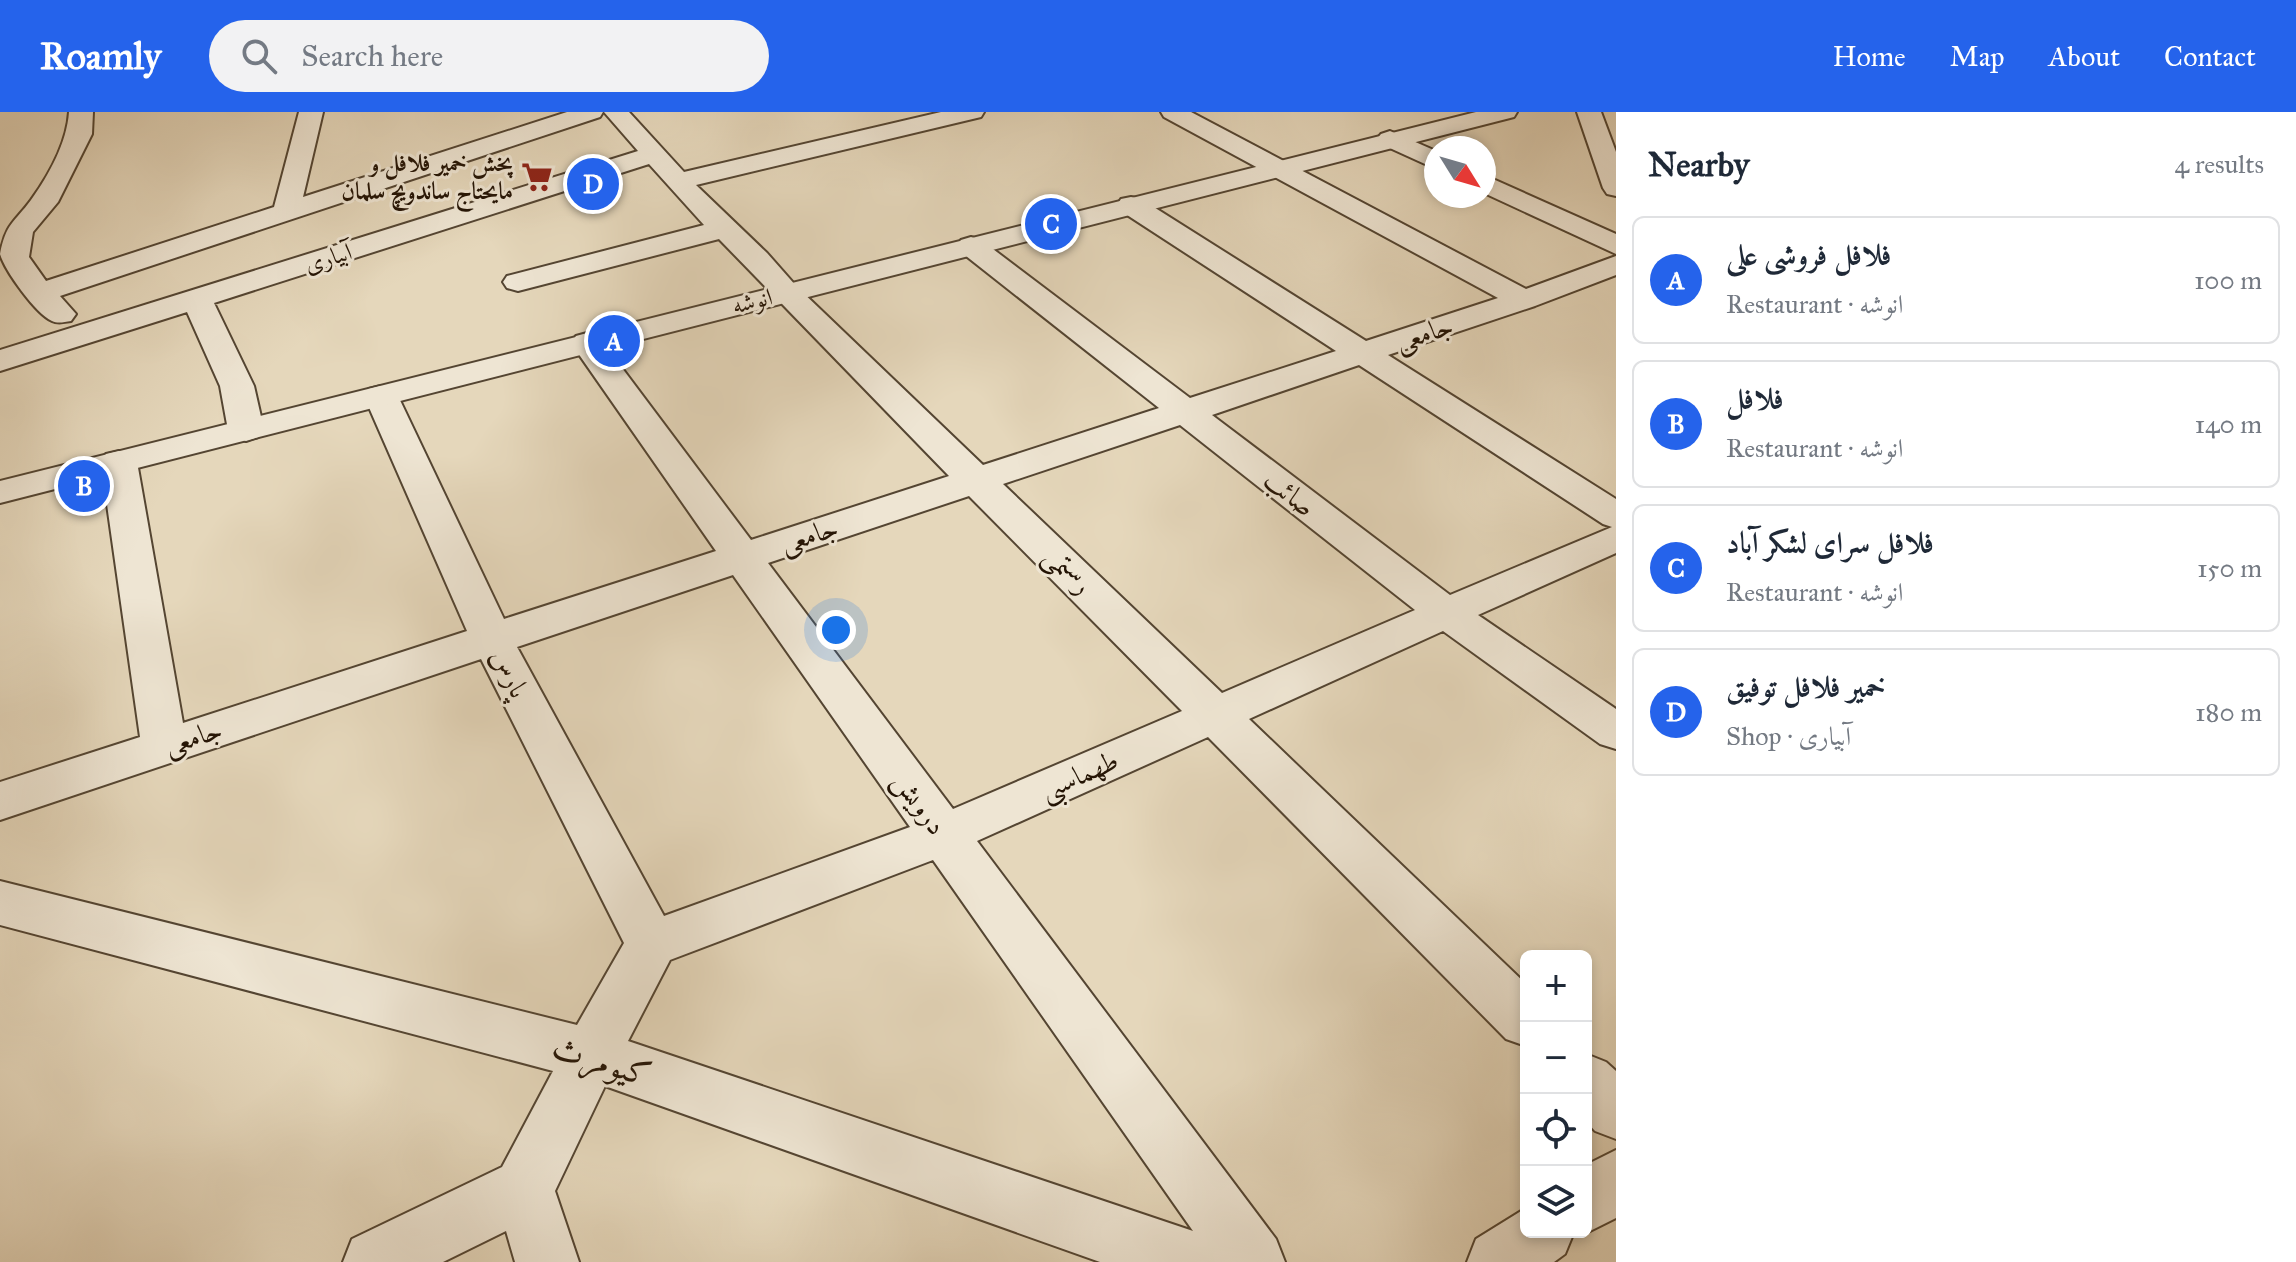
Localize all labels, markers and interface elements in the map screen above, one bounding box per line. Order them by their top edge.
search box [209,20,769,92]
text: Roamly [40,33,161,79]
icon: search [237,34,281,78]
text: Search here [301,38,443,74]
text: Home [1833,39,1906,74]
text: Map [1950,39,2004,74]
text: About [2048,39,2120,74]
text: Contact [2164,39,2256,74]
north arrow [1424,136,1496,208]
text: Nearby [1648,144,1750,185]
place label: پخش خمیر فلافل و مایحتاج ساندویچ سلمان [341,148,514,213]
text: 4 results [2175,148,2264,180]
pin: D [567,154,619,214]
supermarket icon: پخش خمیر فلافل و مایحتاج ساندویچ سلمان [520,160,554,194]
pin: C [1025,194,1077,254]
street label: آبیاری [300,235,358,280]
text: فلافل فروشی علی [1726,237,1892,273]
text: A [1667,264,1685,296]
text: 100 m [2194,264,2262,296]
street label: انوشه [729,282,775,320]
text: Restaurant · انوشه [1726,288,1903,320]
street label: جامعی [1391,307,1458,360]
pin: A [588,311,640,371]
text: فلافل [1726,381,1784,417]
text: B [1667,408,1685,440]
text: 140 m [2195,408,2262,440]
text: Restaurant · انوشه [1726,432,1903,464]
pin: B [58,456,110,516]
street label: صائب [1257,462,1323,525]
street label: جامعی [776,509,843,562]
text: فلافل سرای لشکر آباد [1726,525,1934,561]
street label: رستمی [1035,539,1100,603]
text: C [1667,552,1685,584]
text: 150 m [2197,552,2262,584]
text: Restaurant · انوشه [1726,576,1903,608]
your location [816,610,856,650]
street label: پارس [480,642,538,706]
text: خمیر فلافل توفیق [1726,669,1885,705]
text: D [1666,696,1686,728]
text: 180 m [2195,696,2262,728]
street label: جامعی [160,711,227,764]
text: Shop · آبیاری [1726,720,1851,752]
street label: طهماسبی [1034,742,1126,812]
street label: درویش [884,764,955,842]
map controls [1520,950,1592,1238]
button: + [1520,950,1592,1022]
button: − [1520,1022,1592,1094]
street label: کیومرث [546,1027,657,1098]
button: locate [1520,1094,1592,1166]
button: layers [1520,1166,1592,1238]

